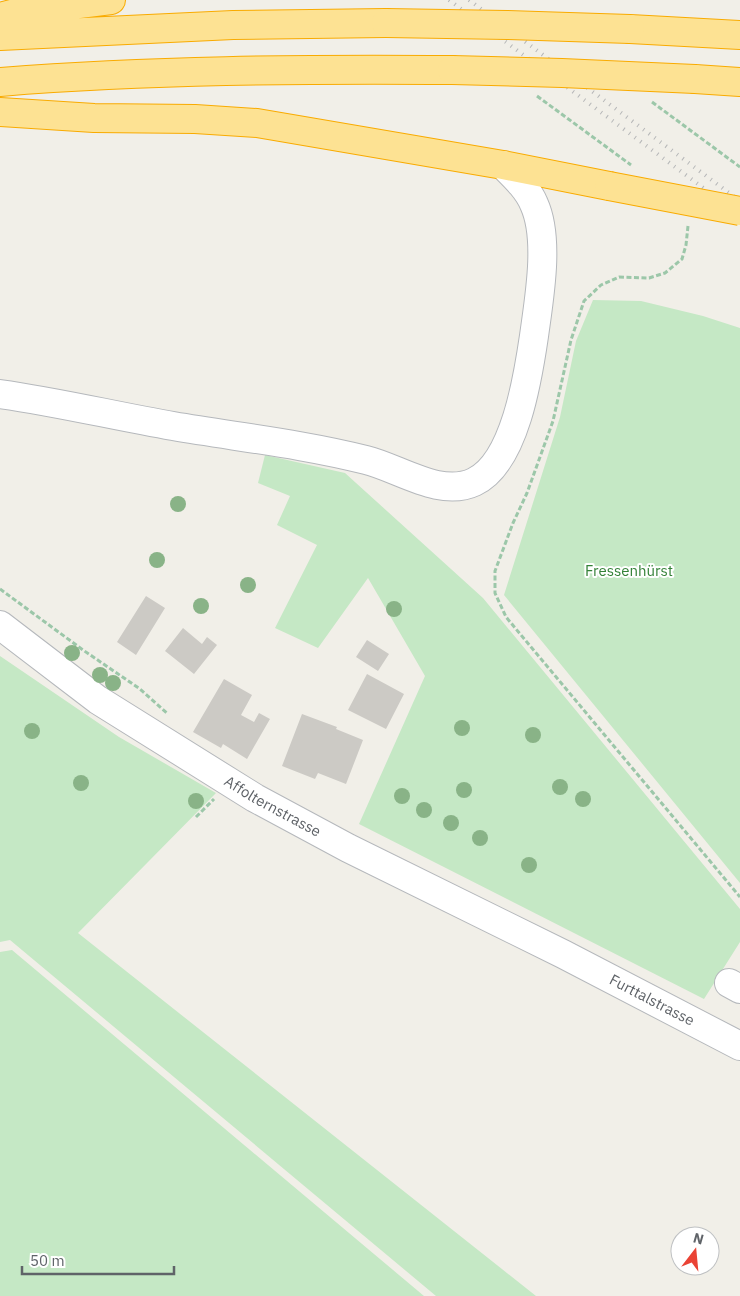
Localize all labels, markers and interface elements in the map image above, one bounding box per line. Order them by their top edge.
park label: Fressenhürst [585,561,673,580]
street label: Affolternstrasse [221,771,324,841]
street label: Furttalstrasse [606,970,698,1030]
north arrow [670,1226,720,1276]
text: N [691,1228,706,1249]
scale bar [22,1244,175,1276]
text: 50 m [30,1251,65,1270]

